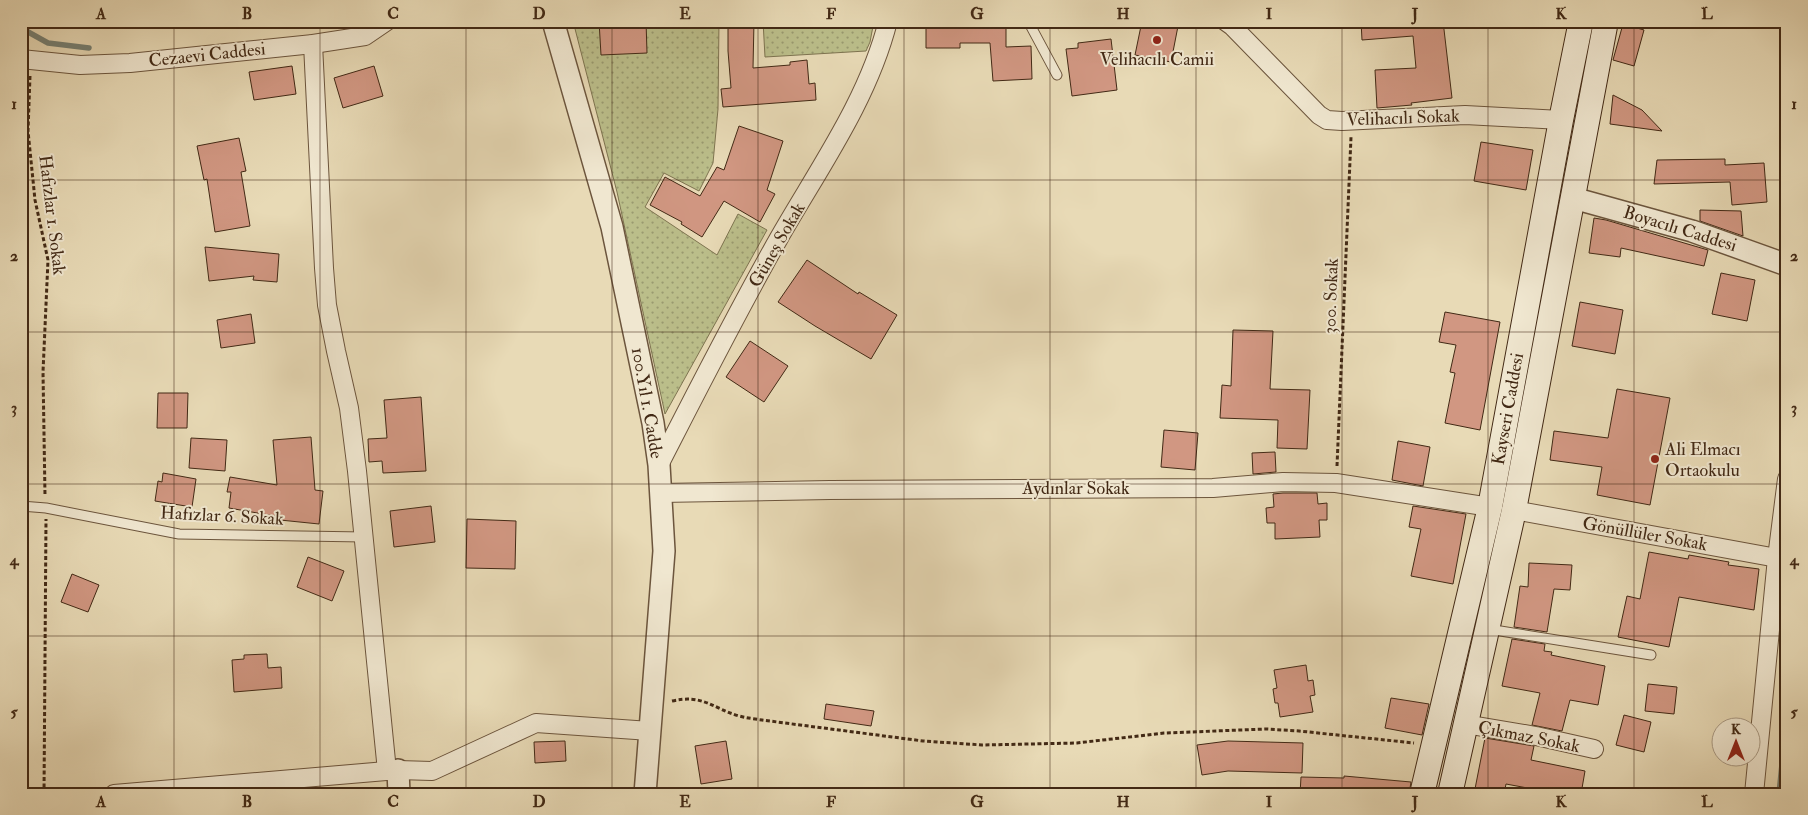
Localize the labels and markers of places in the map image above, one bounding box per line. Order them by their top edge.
marker: Velihacılı Camii [1151,34,1163,46]
place label: Velihacılı Camii [1100,48,1214,71]
place label: Ali Elmacı Ortaokulu [1664,438,1741,482]
marker: Ali Elmacı Ortaokulu [1649,453,1661,465]

